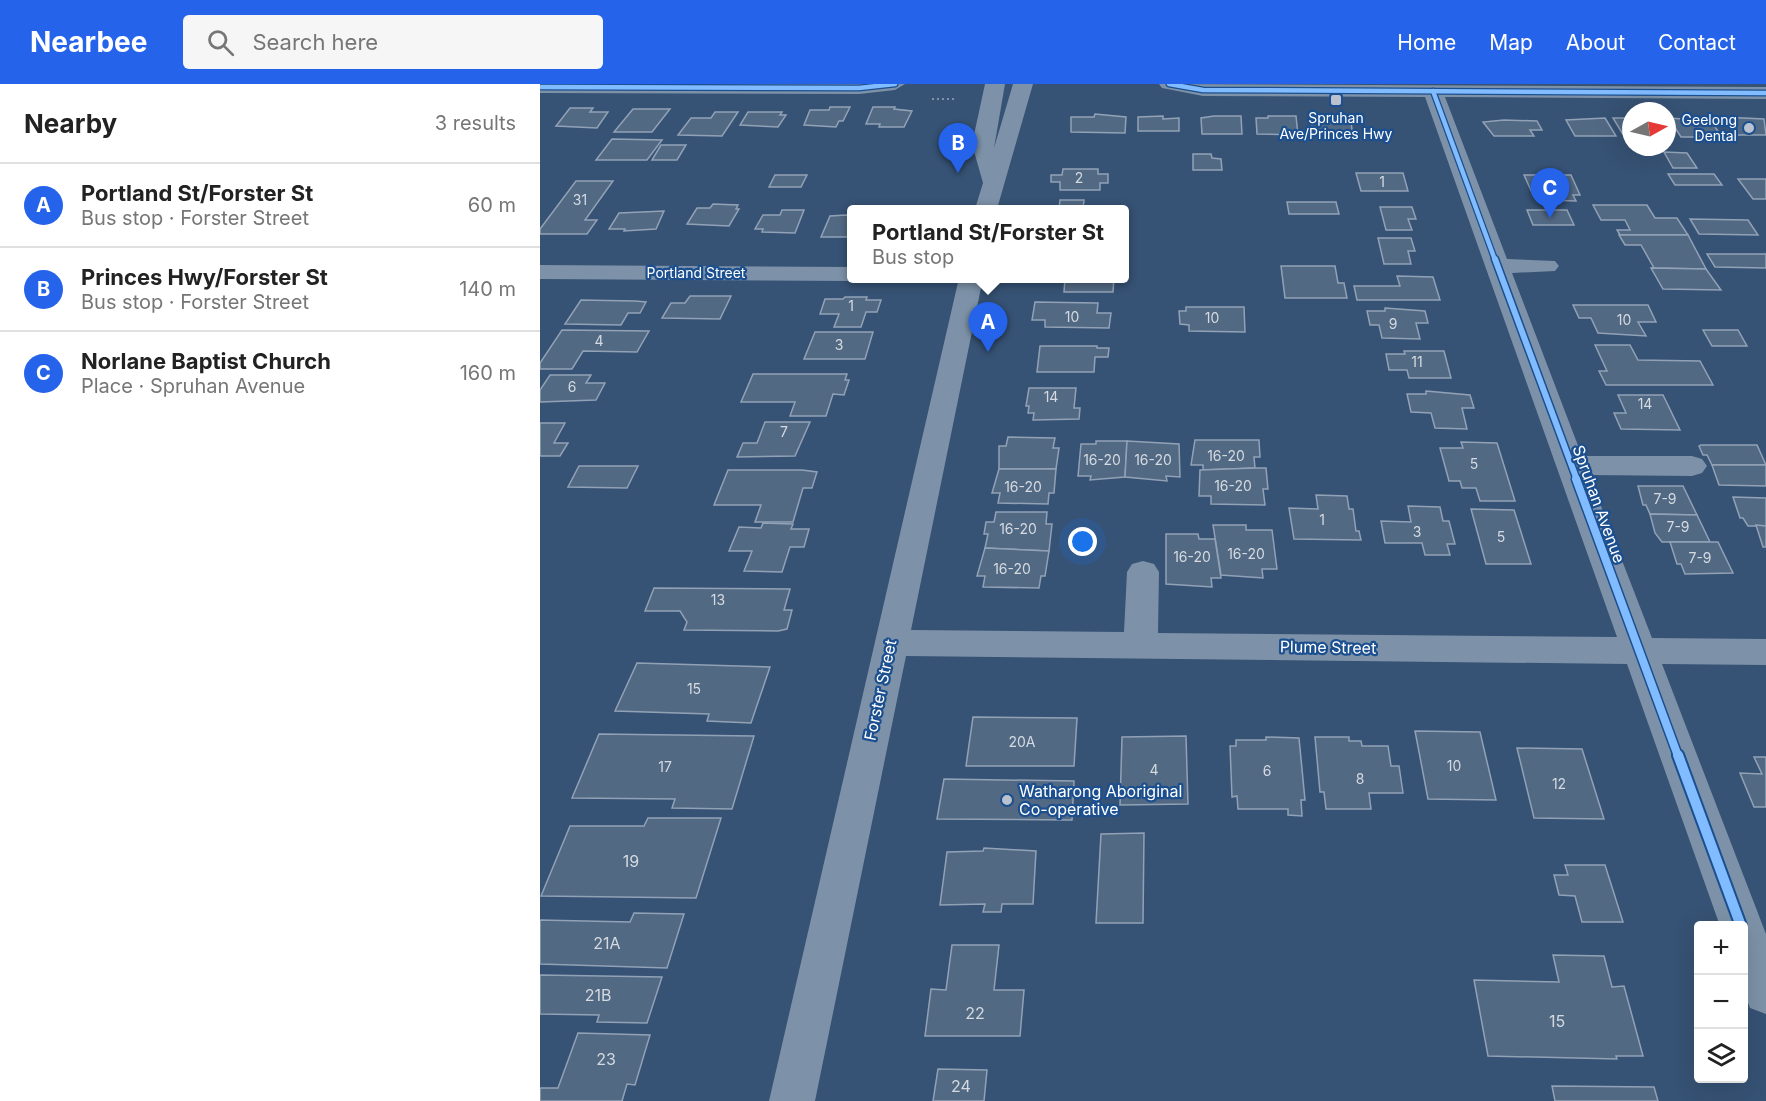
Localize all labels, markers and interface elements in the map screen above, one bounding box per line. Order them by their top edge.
search box [183,15,603,69]
text: Nearbee [30,25,147,59]
icon: search [204,26,237,59]
text: Search here [252,29,378,55]
text: Home [1397,30,1456,55]
text: Map [1489,30,1533,55]
text: About [1566,30,1625,55]
text: Contact [1658,30,1736,55]
marker: Spruhan Ave/Princes Hwy [1329,93,1343,107]
north arrow [1622,102,1676,156]
text: Nearby [24,108,117,139]
place label: Spruhan Ave/Princes Hwy [1280,109,1393,142]
text: 3 results [435,111,516,135]
place label: Geelong Dental [1682,111,1737,144]
marker: Geelong Dental [1742,121,1756,135]
pin: B [938,124,978,173]
pin: C [1530,168,1570,218]
house number: 2 [1075,169,1083,186]
house number: 1 [1379,173,1385,190]
text: Portland St/Forster St [81,180,313,206]
house number: 31 [573,191,587,208]
text: A [36,193,51,217]
text: 60 m [468,193,516,217]
popup [847,205,1129,283]
text: Bus stop · Forster Street [81,206,309,230]
text: Portland St/Forster St [872,219,1104,245]
text: Bus stop [872,245,954,269]
text: Princes Hwy/Forster St [81,264,328,290]
street label: Portland Street [647,264,746,281]
text: B [37,277,50,301]
text: 140 m [459,277,516,301]
text: Bus stop · Forster Street [81,290,309,314]
house number: 1 [848,297,854,314]
pin: A [968,302,1008,352]
house number: 10 [1065,308,1079,325]
house number: 10 [1205,309,1219,326]
house number: 10 [1617,311,1631,328]
house number: 9 [1389,315,1397,332]
house number: 4 [594,332,604,349]
house number: 3 [835,336,843,353]
text: Norlane Baptist Church [81,348,331,374]
house number: 11 [1411,353,1423,370]
text: C [36,361,51,385]
text: 160 m [460,361,516,385]
text: Place · Spruhan Avenue [81,374,305,398]
house number: 6 [568,378,576,395]
house number: 14 [1044,388,1058,405]
house number: 14 [1638,395,1652,412]
house number: 7 [780,423,788,440]
street label: Spruhan Avenue [1568,442,1630,566]
house number: 16-20 [1207,447,1245,464]
house number: 16-20 [1083,451,1121,468]
house number: 16-20 [1134,451,1172,468]
house number: 5 [1470,455,1478,472]
house number: 16-20 [1214,477,1252,494]
house number: 16-20 [1004,478,1042,495]
house number: 7-9 [1653,490,1677,507]
house number: 1 [1319,511,1325,528]
house number: 7-9 [1666,518,1690,535]
house number: 16-20 [999,520,1037,537]
house number: 3 [1413,523,1421,540]
your location [1068,527,1097,556]
house number: 5 [1497,528,1505,545]
house number: 16-20 [1227,545,1265,562]
house number: 16-20 [1173,548,1211,565]
house number: 7-9 [1688,549,1712,566]
house number: 16-20 [993,560,1031,577]
house number: 13 [711,591,725,608]
street label: Plume Street [1280,636,1376,658]
street label: Forster Street [860,638,900,742]
house number: 15 [687,680,701,697]
house number: 20A [1008,733,1036,750]
house number: 10 [1447,757,1461,774]
house number: 17 [658,758,672,775]
house number: 4 [1149,761,1159,778]
house number: 6 [1263,762,1271,779]
house number: 8 [1356,770,1364,787]
house number: 12 [1552,775,1566,792]
place label: Watharong Aboriginal Co-operative [1019,781,1182,819]
marker: Watharong Aboriginal Co-operative [1000,793,1014,807]
house number: 19 [623,851,639,871]
map controls [1694,921,1748,1083]
button: + [1694,921,1748,975]
house number: 21A [593,933,621,953]
button: − [1694,975,1748,1029]
house number: 21B [585,985,611,1005]
house number: 22 [965,1003,985,1023]
house number: 15 [1549,1011,1565,1031]
button: layers [1694,1029,1748,1083]
house number: 23 [596,1049,616,1069]
house number: 24 [951,1076,971,1096]

